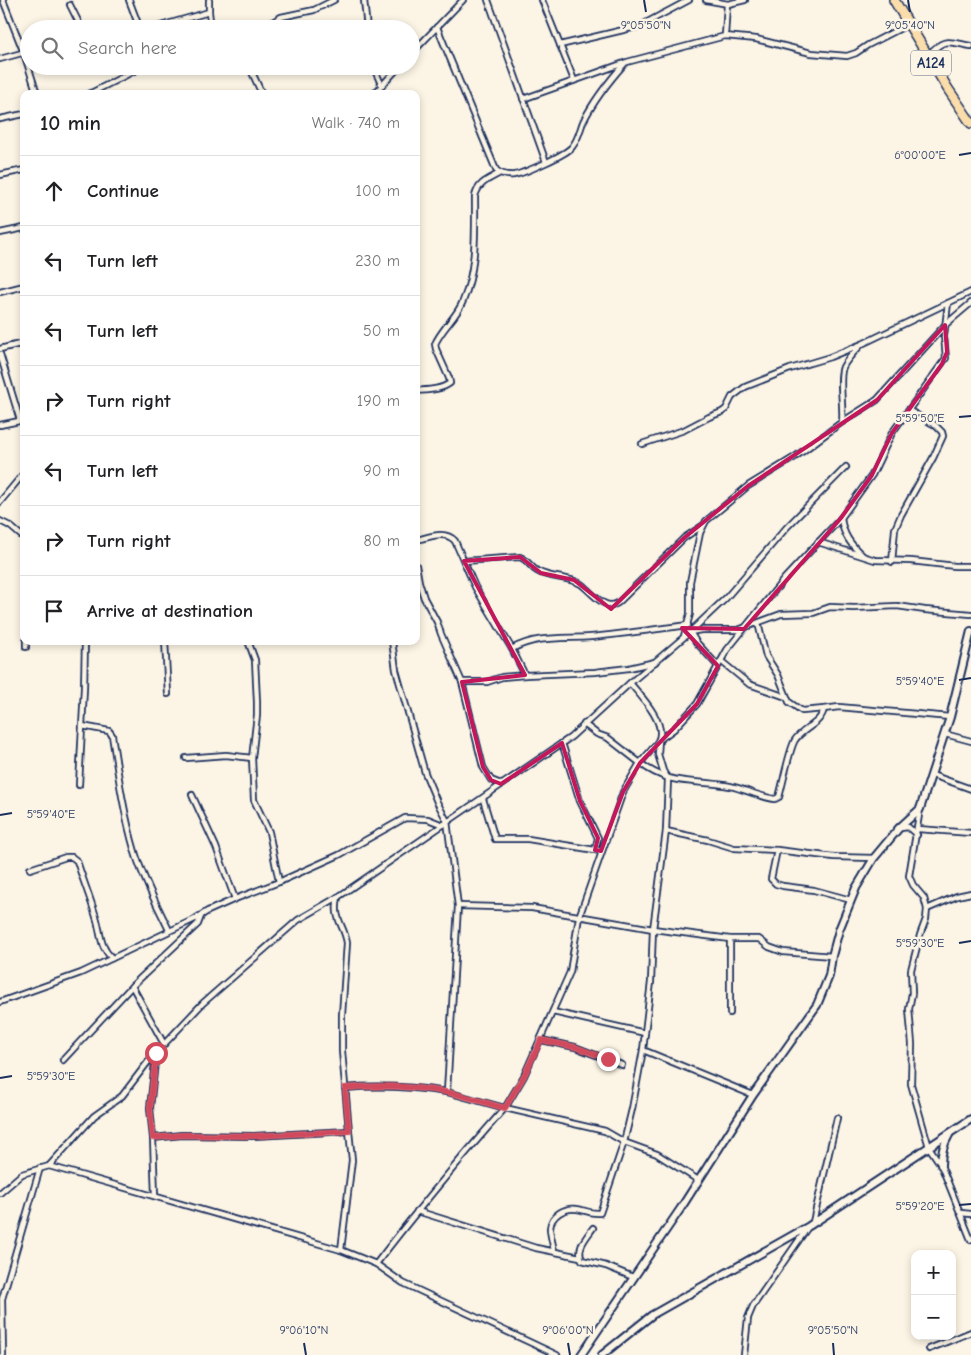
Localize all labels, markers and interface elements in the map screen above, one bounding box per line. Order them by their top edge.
text: 9°05'50"N [621,18,671,32]
text: 9°05'40"N [885,18,935,32]
search box [20,20,420,75]
icon: search [38,34,66,62]
text: Search here [78,37,177,59]
road number: A124 [911,50,951,76]
text: 10 min [40,111,101,135]
text: Walk · 740 m [312,114,400,132]
text: 6°00'00"E [894,148,946,162]
icon: ahead [40,177,68,205]
text: Continue [87,180,159,202]
text: 100 m [356,182,400,200]
icon: left [40,247,68,275]
text: Turn left [87,250,158,272]
text: 230 m [355,252,400,270]
icon: left [40,317,68,345]
text: Turn left [87,320,158,342]
text: 50 m [363,322,400,340]
icon: right [40,387,68,415]
text: Turn right [87,390,171,412]
text: 190 m [357,392,400,410]
text: 5°59'50"E [895,411,945,425]
icon: left [40,457,68,485]
text: Turn left [87,460,158,482]
text: 90 m [363,462,400,480]
icon: right [40,527,68,555]
text: Turn right [87,530,171,552]
text: 80 m [363,532,400,550]
icon: arrive [40,597,68,625]
text: Arrive at destination [87,600,253,622]
text: 5°59'40"E [896,674,944,688]
text: 5°59'40"E [27,807,75,821]
text: 5°59'30"E [896,936,944,950]
route start [145,1042,168,1065]
route end [597,1048,620,1071]
text: 5°59'30"E [27,1069,75,1083]
text: 5°59'20"E [896,1199,944,1213]
map controls [911,1250,956,1340]
button: + [911,1250,956,1295]
button: − [911,1295,956,1340]
text: 9°06'10"N [280,1323,328,1337]
text: 9°06'00"N [542,1323,594,1337]
text: 9°05'50"N [808,1323,858,1337]

